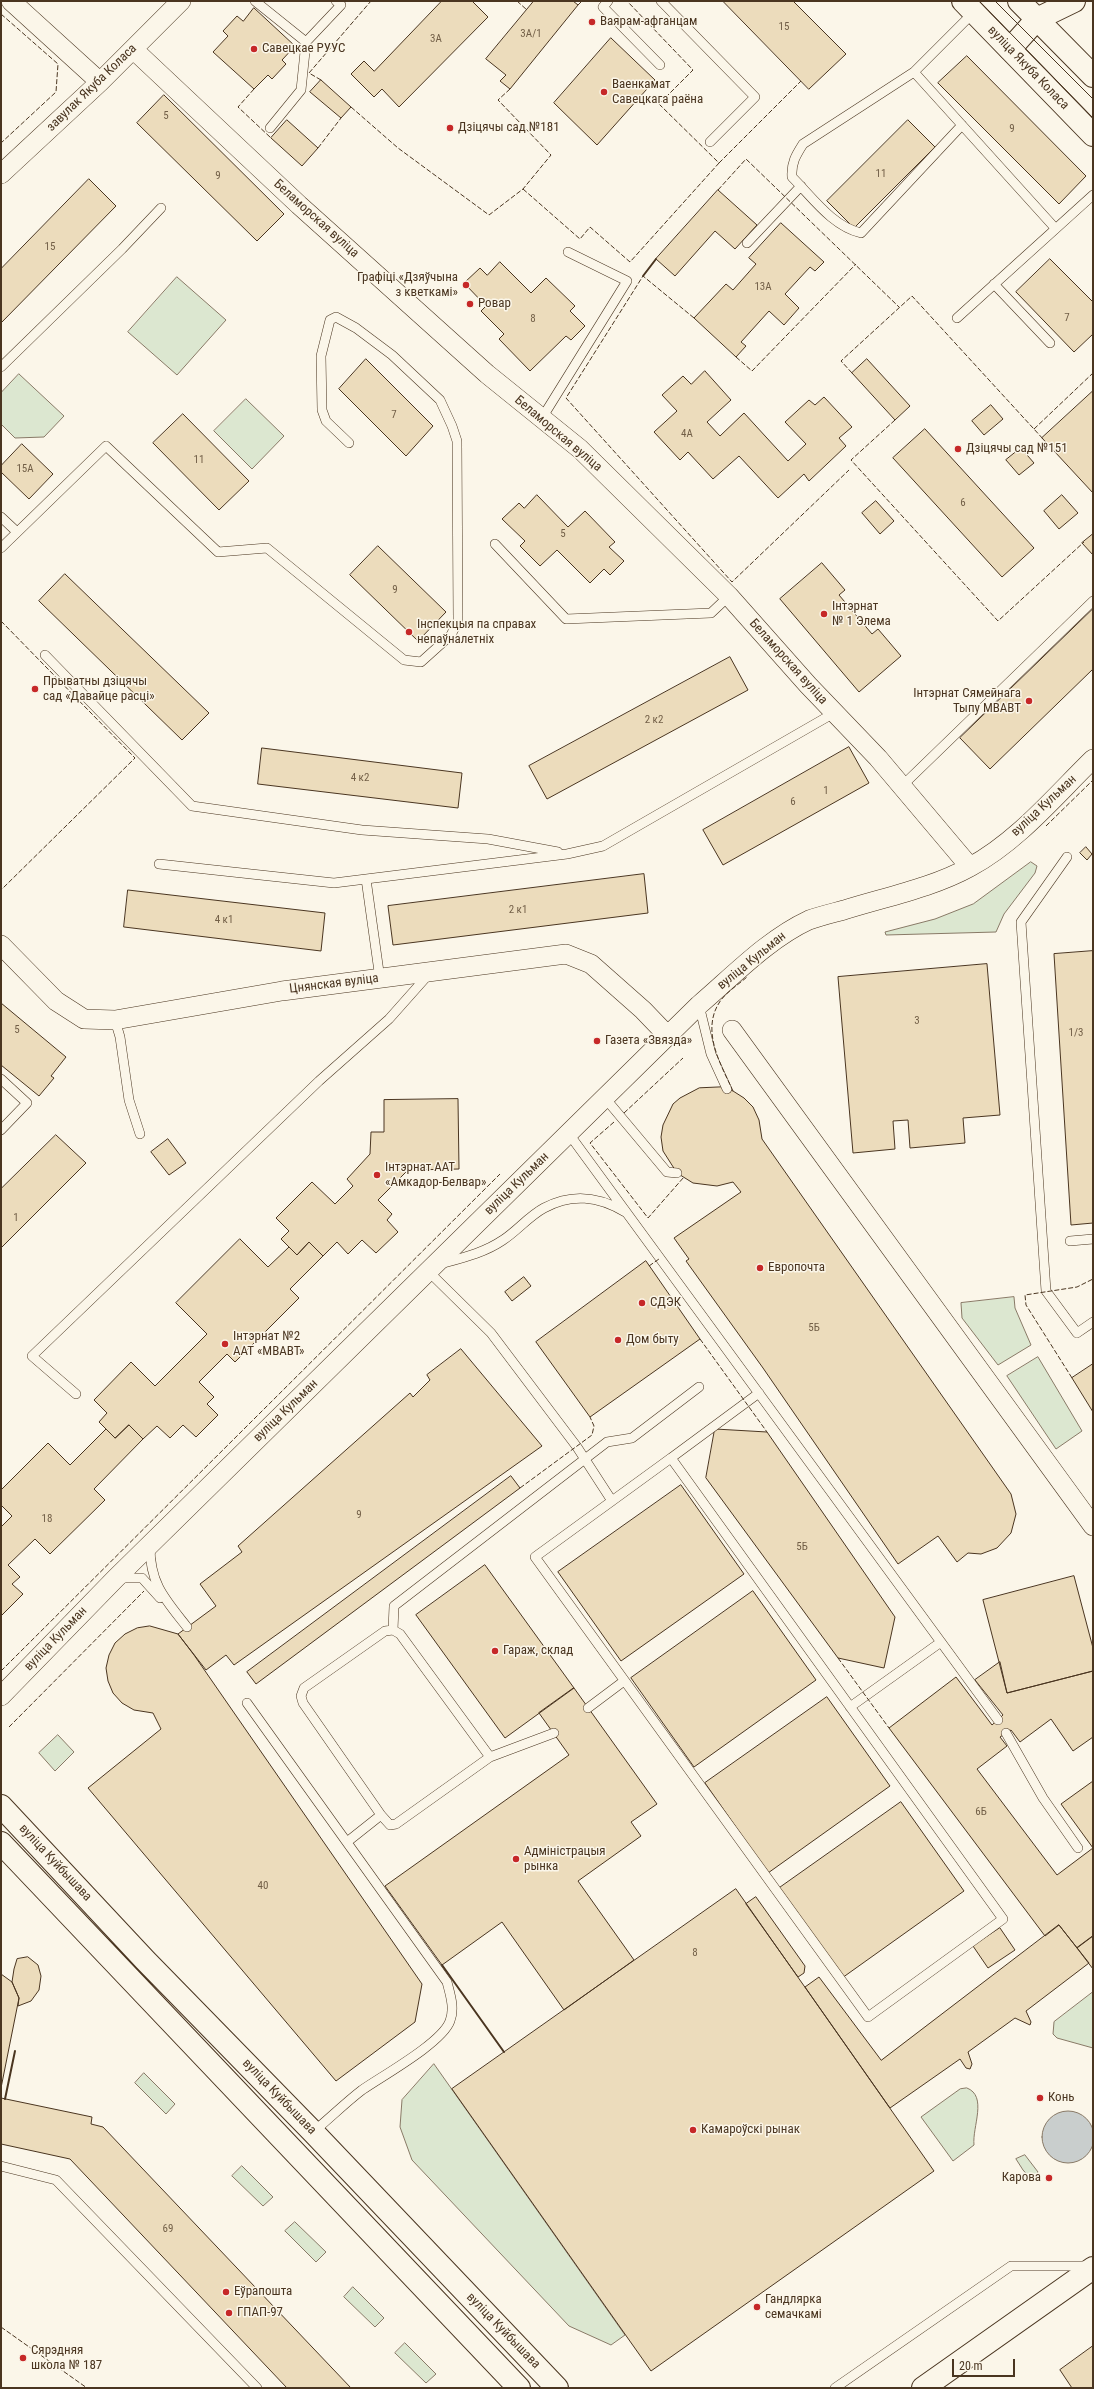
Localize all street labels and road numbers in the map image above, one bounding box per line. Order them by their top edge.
street label: вуліца Якуба Коласа [984,23,1072,113]
street label: завулак Якуба Коласа [44,41,140,135]
street label: Беламорская вуліца [270,177,362,261]
street label: Беламорская вуліца [511,393,605,475]
street label: Беламорская вуліца [746,616,830,708]
street label: вуліца Кульман [1008,772,1080,840]
street label: вуліца Кульман [715,929,789,993]
street label: Цнянская вуліца [288,971,380,997]
street label: вуліца Кульман [482,1149,552,1219]
street label: вуліца Кульман [251,1376,321,1446]
street label: вуліца Кульман [21,1604,91,1674]
street label: вуліца Куйбышава [15,1821,95,1905]
street label: вуліца Куйбышава [239,2056,319,2138]
street label: вуліца Куйбышава [463,2290,543,2372]

